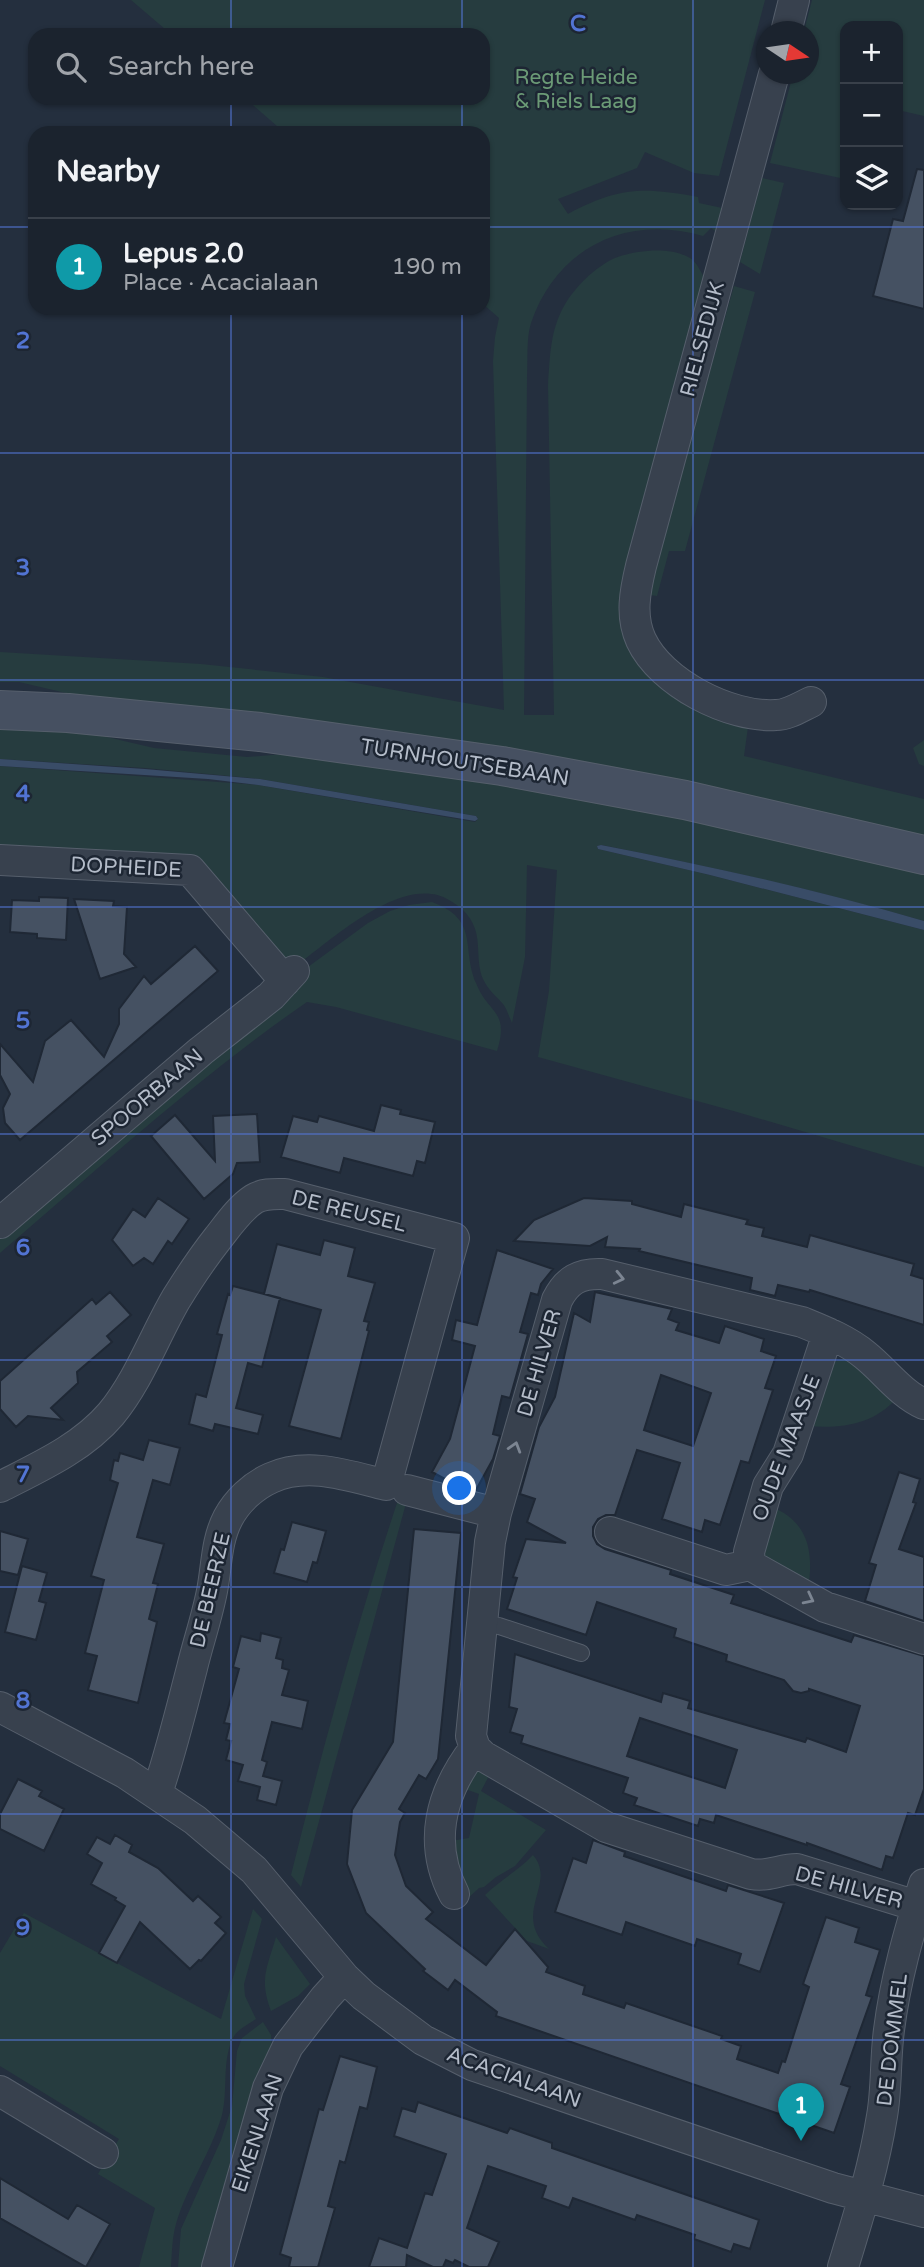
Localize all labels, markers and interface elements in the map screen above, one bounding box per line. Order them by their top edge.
text: C [570,10,586,38]
north arrow [756,21,819,84]
map controls [840,21,903,210]
button: + [840,21,903,84]
search box [28,28,490,105]
icon: search [52,48,90,86]
text: Search here [108,51,254,82]
park label: Regte Heide & Riels Laag [514,65,638,114]
button: − [840,84,903,147]
button: layers [840,147,903,210]
text: Nearby [56,153,160,190]
text: Lepus 2.0 [123,238,244,269]
text: 1 [72,253,86,281]
text: 190 m [392,253,462,281]
text: Place · Acacialaan [123,269,319,297]
street label: RIELSEDIJK [675,279,730,400]
text: 2 [16,327,30,355]
text: 3 [16,554,30,582]
street label: TURNHOUTSEBAAN [359,734,571,791]
text: 4 [16,780,31,808]
street label: DOPHEIDE [70,852,182,883]
text: 5 [16,1007,30,1035]
street label: SPOORBAAN [86,1043,208,1151]
street label: DE REUSEL [289,1185,409,1238]
text: 6 [16,1234,30,1262]
one-way arrow [613,1269,625,1284]
street label: DE HILVER [512,1307,567,1420]
street label: OUDE MAASJE [747,1371,826,1525]
one-way arrow [507,1442,522,1454]
text: 7 [16,1461,30,1489]
your location [442,1471,476,1505]
street label: DE BEERZE [185,1530,236,1650]
one-way arrow [802,1590,814,1604]
text: 8 [16,1687,30,1715]
street label: DE HILVER [792,1861,905,1914]
text: 9 [16,1914,30,1942]
street label: DE DOMMEL [872,1972,913,2108]
street label: ACACIALAAN [443,2042,584,2113]
street label: EIKENLAAN [227,2071,288,2196]
pin: 1 [778,2083,824,2141]

